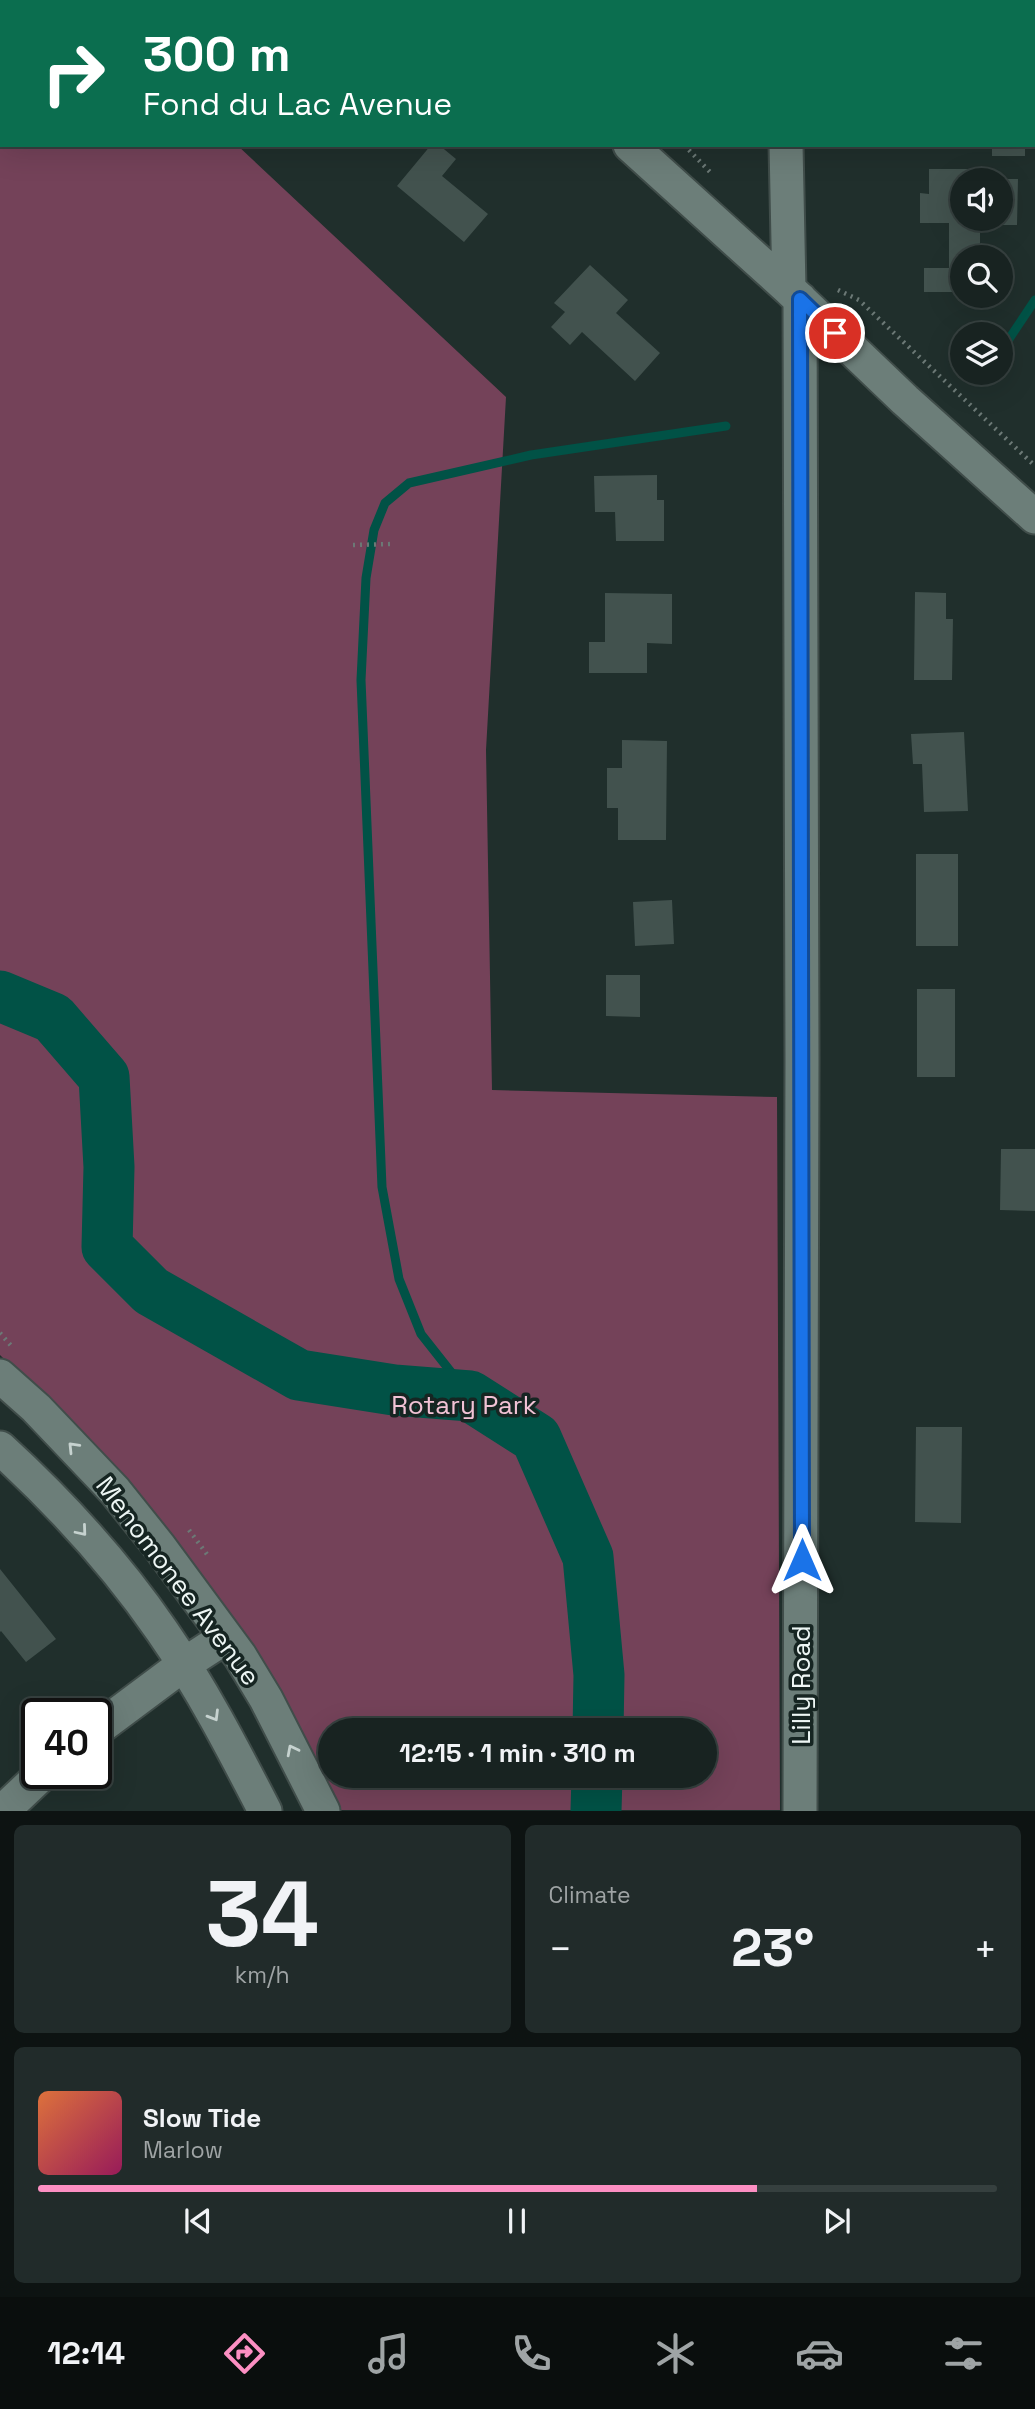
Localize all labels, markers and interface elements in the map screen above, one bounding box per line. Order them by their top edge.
text: 300 m [143,23,291,85]
icon: right [28,28,119,119]
text: Fond du Lac Avenue [143,84,452,124]
map controls [950,168,1013,385]
button: sound [950,168,1013,231]
button: search [950,245,1013,308]
pin [805,303,865,363]
icon: arrive [816,314,854,352]
button: layers [950,322,1013,385]
park label: Rotary Park [391,1388,537,1422]
one-way arrow [69,1443,82,1456]
street label: Menomonee Avenue [88,1470,268,1692]
one-way arrow [74,1523,86,1536]
position arrow [765,1523,839,1597]
street label: Lilly Road [784,1625,818,1745]
speed limit sign: 40 [21,1698,112,1789]
one-way arrow [206,1708,219,1721]
text: 12:15 · 1 min · 310 m [399,1736,636,1770]
one-way arrow [287,1744,301,1757]
text: 34 [206,1856,319,1973]
text: Climate [549,1880,631,1910]
text: 23° [731,1915,814,1981]
text: − [549,1925,572,1973]
text: + [973,1925,997,1973]
text: km/h [235,1960,290,1990]
text: Slow Tide [143,2101,261,2135]
text: Marlow [143,2135,223,2165]
icon: previous [179,2202,217,2240]
icon: pause [498,2202,536,2240]
icon: next [818,2202,856,2240]
icon: directions [220,2329,269,2378]
icon: music [364,2329,413,2378]
icon: phone [507,2329,556,2378]
icon: climate [651,2329,700,2378]
icon: car [795,2329,844,2378]
icon: filters [939,2329,988,2378]
text: 12:14 [47,2333,125,2373]

